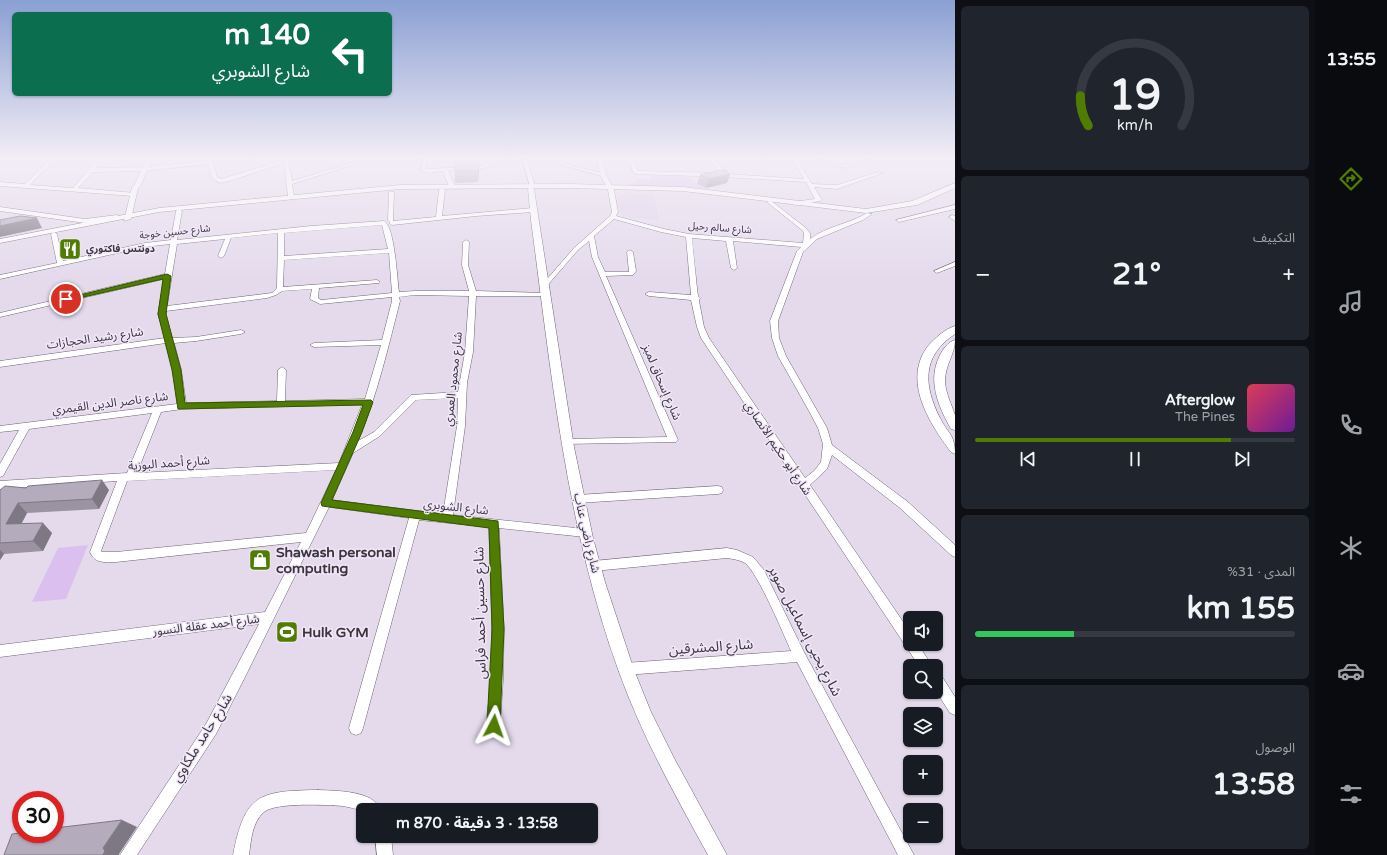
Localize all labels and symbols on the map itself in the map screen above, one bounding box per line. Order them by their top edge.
street label: شارع سالم رحيل [688,220,752,237]
street label: شارع حسين خوجة [139,222,211,243]
restaurant icon: دونتس فاكتوري [57,236,83,262]
place label: دونتس فاكتوري [86,243,155,257]
pin [49,282,83,316]
street label: شارع رشيد الحجازات [46,324,145,354]
street label: شارع محمود العمري [441,331,468,427]
street label: شارع إسحاق لمبز [637,341,684,423]
street label: شارع ناصر الدين القيمري [51,389,169,420]
street label: شارع أبو حكيم الأنصاري [739,398,815,499]
street label: شارع أحمد البوزية [128,453,211,475]
street label: شارع راضي عناب [568,492,603,575]
street label: شارع الشوبري [422,497,489,520]
place label: Shawash personal computing [276,544,396,577]
shop icon: Shawash personal computing [247,547,273,573]
street label: شارع حسين أحمد فراس [470,547,492,679]
street label: شارع يحيى إسماعيل صوبر [762,562,845,700]
street label: شارع أحمد عقلة النسور [151,611,261,641]
sports icon: Hulk GYM [274,619,300,645]
place label: Hulk GYM [302,624,369,641]
street label: شارع المشرقين [668,636,754,660]
street label: شارع حامد ملكاوي [168,691,238,787]
position arrow [473,705,515,747]
speed limit sign: 30 [12,791,64,843]

